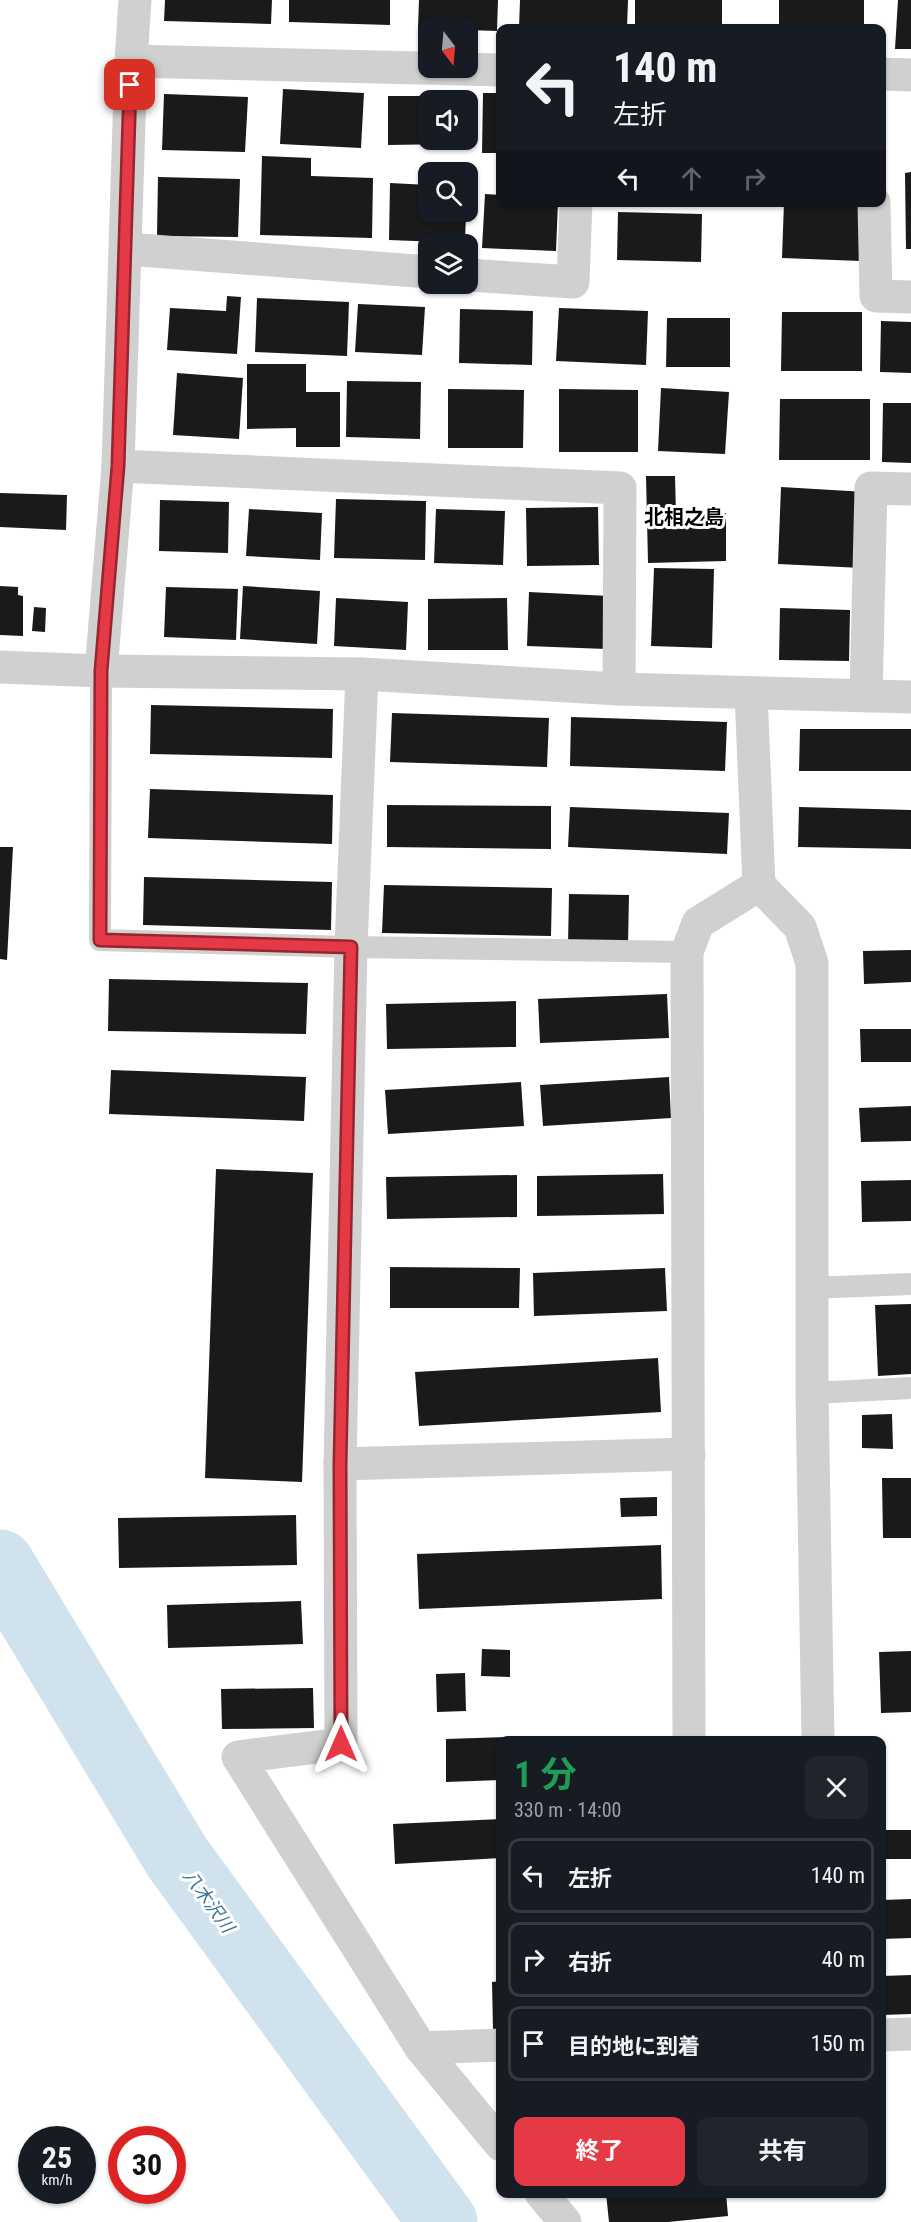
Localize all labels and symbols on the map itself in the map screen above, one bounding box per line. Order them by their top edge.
north arrow [418,18,478,78]
pin [104,59,155,110]
district label: 北相之島 [644,505,724,529]
position arrow [309,1712,373,1776]
water label: 八木沢川 [179,1866,240,1938]
speed limit sign: 30 [108,2126,186,2204]

